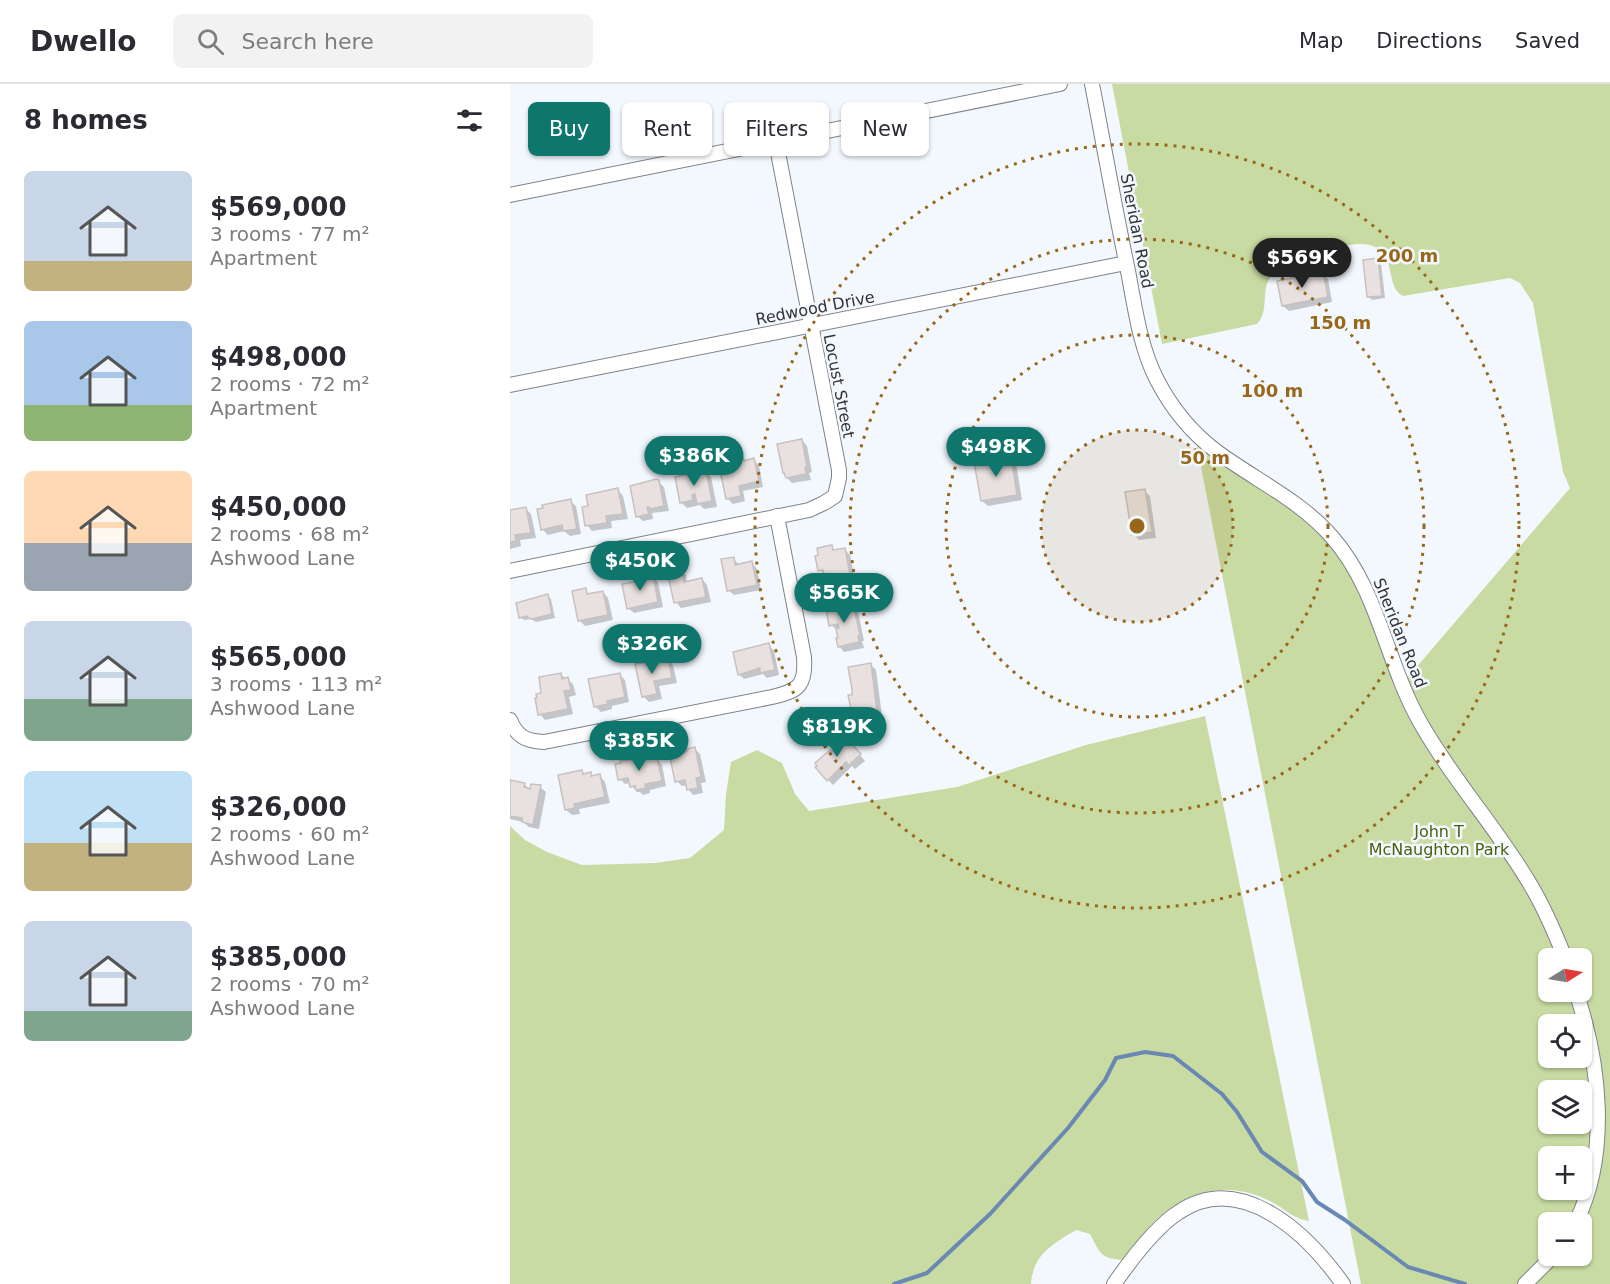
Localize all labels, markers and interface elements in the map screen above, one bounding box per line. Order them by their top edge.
search box [173,14,593,68]
text: Dwello [30,25,137,58]
icon: search [194,25,227,58]
text: Search here [242,29,374,54]
text: Map [1299,29,1343,53]
text: Directions [1376,29,1482,53]
text: Saved [1515,29,1580,53]
chip: Buy [528,102,610,156]
chip: Rent [622,102,712,156]
chip: Filters [724,102,829,156]
chip: New [841,102,929,156]
icon: filters [453,104,486,137]
text: 8 homes [24,105,148,135]
street label: Sheridan Road [1117,172,1157,290]
text: $569,000 [210,192,347,222]
icon: home [72,195,144,267]
text: 3 rooms · 77 m² [210,222,370,246]
pin: $569K [1260,238,1344,289]
text: $569K [1266,245,1338,269]
text: 200 m [1376,245,1438,266]
text: Apartment [210,246,317,270]
street label: Redwood Drive [754,287,876,329]
text: 150 m [1309,312,1371,333]
street label: Locust Street [820,332,858,440]
text: $498,000 [210,342,347,372]
icon: home [72,345,144,417]
text: 2 rooms · 72 m² [210,372,370,396]
text: 100 m [1241,380,1303,401]
text: Apartment [210,396,317,420]
pin: $498K [954,427,1038,478]
text: $498K [960,434,1032,458]
pin: $386K [652,436,736,487]
text: $386K [658,443,730,467]
text: 50 m [1180,447,1230,468]
text: $450,000 [210,492,347,522]
icon: home [72,495,144,567]
centre of rings [1127,516,1147,536]
text: 2 rooms · 68 m² [210,522,370,546]
pin: $450K [598,541,682,592]
text: Ashwood Lane [210,546,355,570]
text: $450K [604,548,676,572]
pin: $565K [802,573,886,624]
street label: Sheridan Road [1369,575,1431,691]
text: $565K [808,580,880,604]
pin: $326K [610,624,694,675]
text: $326K [616,631,688,655]
text: $565,000 [210,642,347,672]
icon: home [72,645,144,717]
text: 3 rooms · 113 m² [210,672,382,696]
text: Ashwood Lane [210,696,355,720]
pin: $819K [795,707,879,758]
text: $819K [801,714,873,738]
pin: $385K [597,721,681,772]
text: $385K [603,728,675,752]
text: $326,000 [210,792,347,822]
icon: home [72,795,144,867]
text: 2 rooms · 60 m² [210,822,370,846]
park label: John T McNaughton Park [1369,822,1510,859]
text: Ashwood Lane [210,846,355,870]
text: $385,000 [210,942,347,972]
icon: home [72,945,144,1017]
north arrow [1538,948,1592,1002]
map controls [1538,948,1592,1266]
text: 2 rooms · 70 m² [210,972,370,996]
text: Ashwood Lane [210,996,355,1020]
button: locate [1538,1014,1592,1068]
button: layers [1538,1080,1592,1134]
button: + [1538,1146,1592,1200]
button: − [1538,1212,1592,1266]

